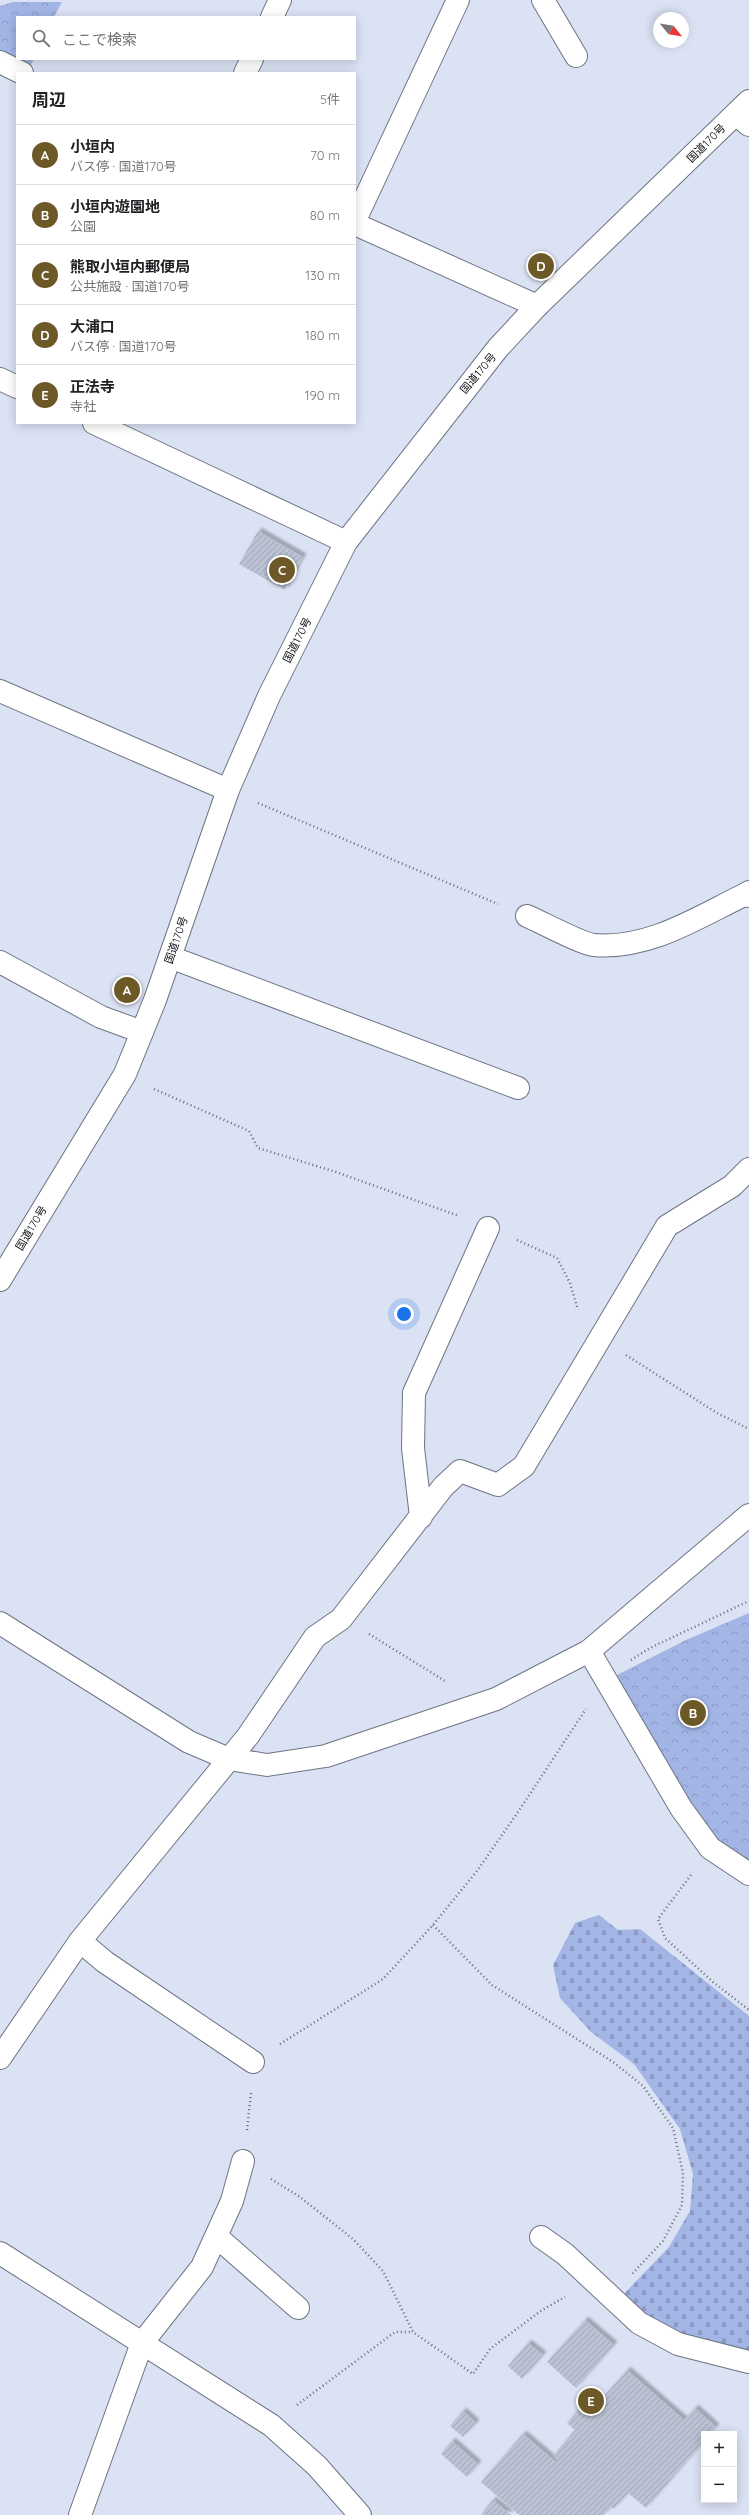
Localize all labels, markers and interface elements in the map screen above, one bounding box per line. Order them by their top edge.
north arrow [653,12,689,48]
search box [16,16,356,60]
icon: search [30,27,52,49]
text: ここで検索 [62,30,137,49]
text: 周辺 [32,89,66,110]
text: 5件 [320,91,340,107]
street label: 国道170号 [684,121,728,165]
text: 小垣内 [70,137,115,156]
text: A [41,147,49,163]
text: 70 m [310,147,340,163]
text: バス停 · 国道170号 [70,158,177,174]
text: 小垣内遊園地 [70,197,160,216]
text: B [41,207,49,223]
text: 80 m [310,207,340,223]
text: 公園 [70,218,96,234]
pin: D [528,251,554,281]
text: 熊取小垣内郵便局 [70,257,190,276]
text: C [41,267,49,283]
text: 130 m [305,267,340,283]
text: 公共施設 · 国道170号 [70,278,190,294]
text: 大浦口 [70,317,115,336]
text: D [40,327,50,343]
text: 180 m [305,327,340,343]
text: バス停 · 国道170号 [70,338,177,354]
street label: 国道170号 [457,350,499,396]
text: 正法寺 [70,377,115,396]
text: E [41,387,49,403]
text: 190 m [305,387,340,403]
text: 寺社 [70,398,96,414]
pin: C [269,555,295,585]
street label: 国道170号 [280,615,314,665]
street label: 国道170号 [161,914,191,966]
pin: A [114,975,140,1005]
street label: 国道170号 [12,1203,50,1253]
your location [394,1304,414,1324]
pin: B [680,1698,706,1728]
pin: E [578,2386,604,2416]
map controls [701,2431,737,2503]
button: + [701,2431,737,2467]
button: − [701,2467,737,2503]

